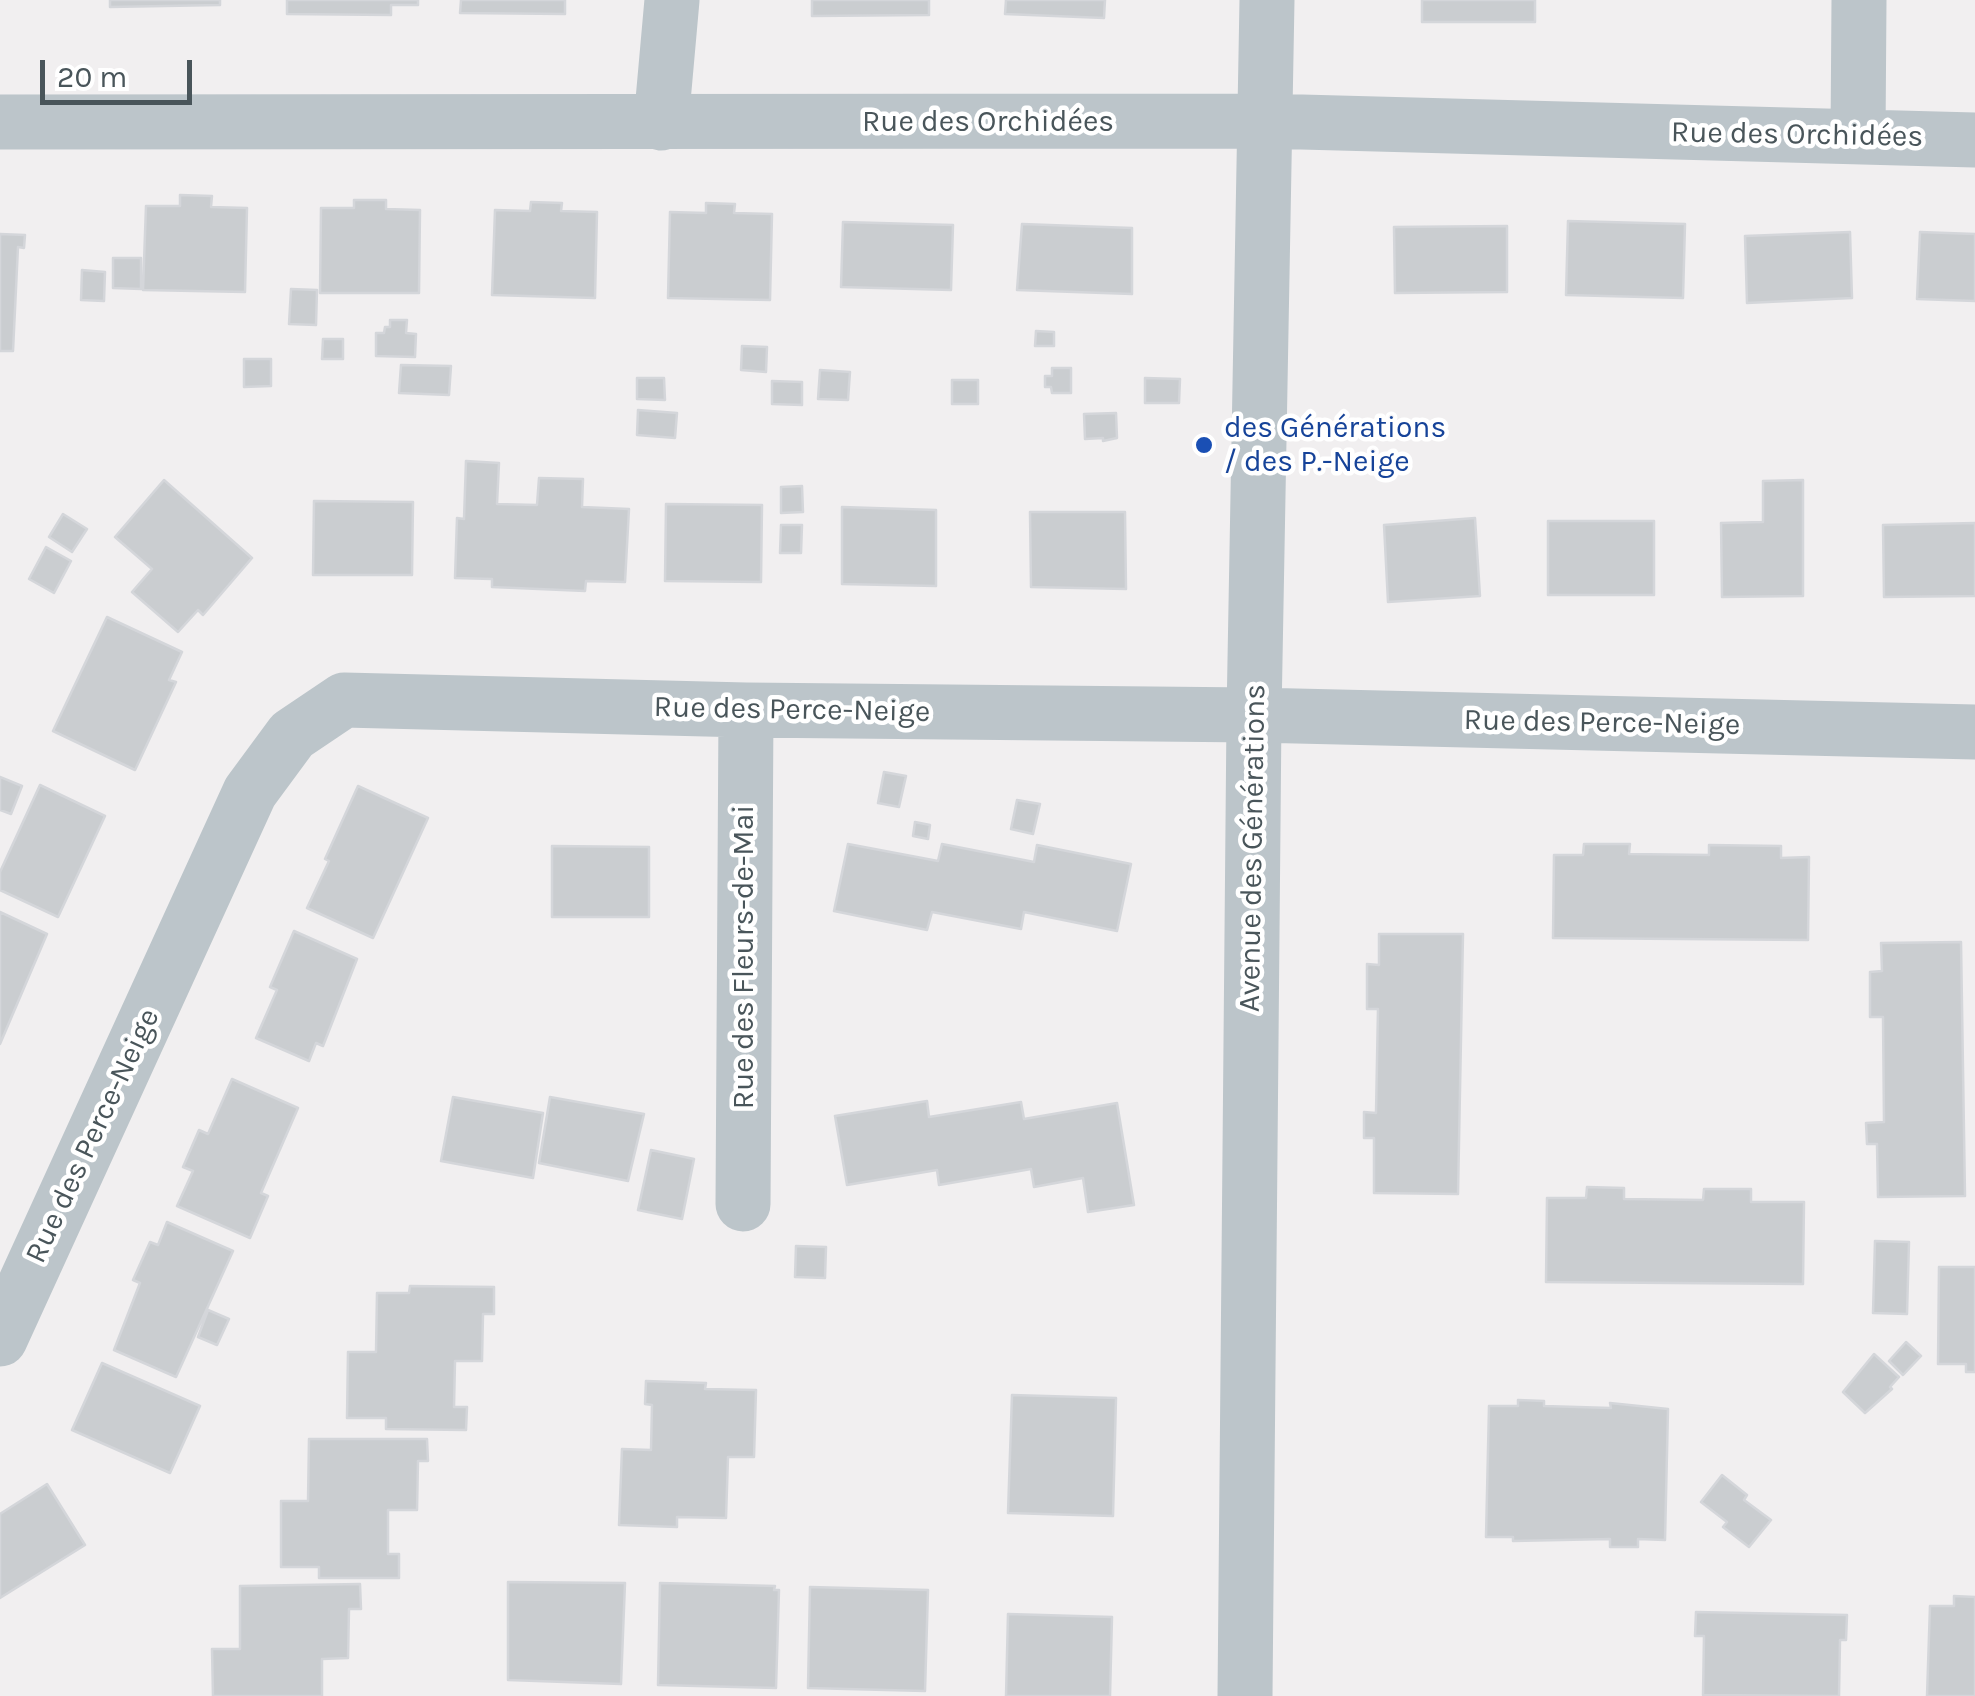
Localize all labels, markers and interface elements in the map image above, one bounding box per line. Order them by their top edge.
scale bar [45,40,198,102]
text: 20 m [57,59,127,95]
street label: Rue des Orchidées [862,104,1114,140]
street label: Rue des Orchidées [1671,115,1923,155]
place label: des Générations / des P.-Neige [1224,410,1446,480]
marker: des Générations / des P.-Neige [1193,434,1215,456]
street label: Avenue des Générations [1232,684,1274,1012]
street label: Rue des Perce-Neige [653,690,931,730]
street label: Rue des Perce-Neige [1463,703,1741,743]
street label: Rue des Fleurs-de-Mai [726,805,762,1109]
street label: Rue des Perce-Neige [18,1003,168,1269]

